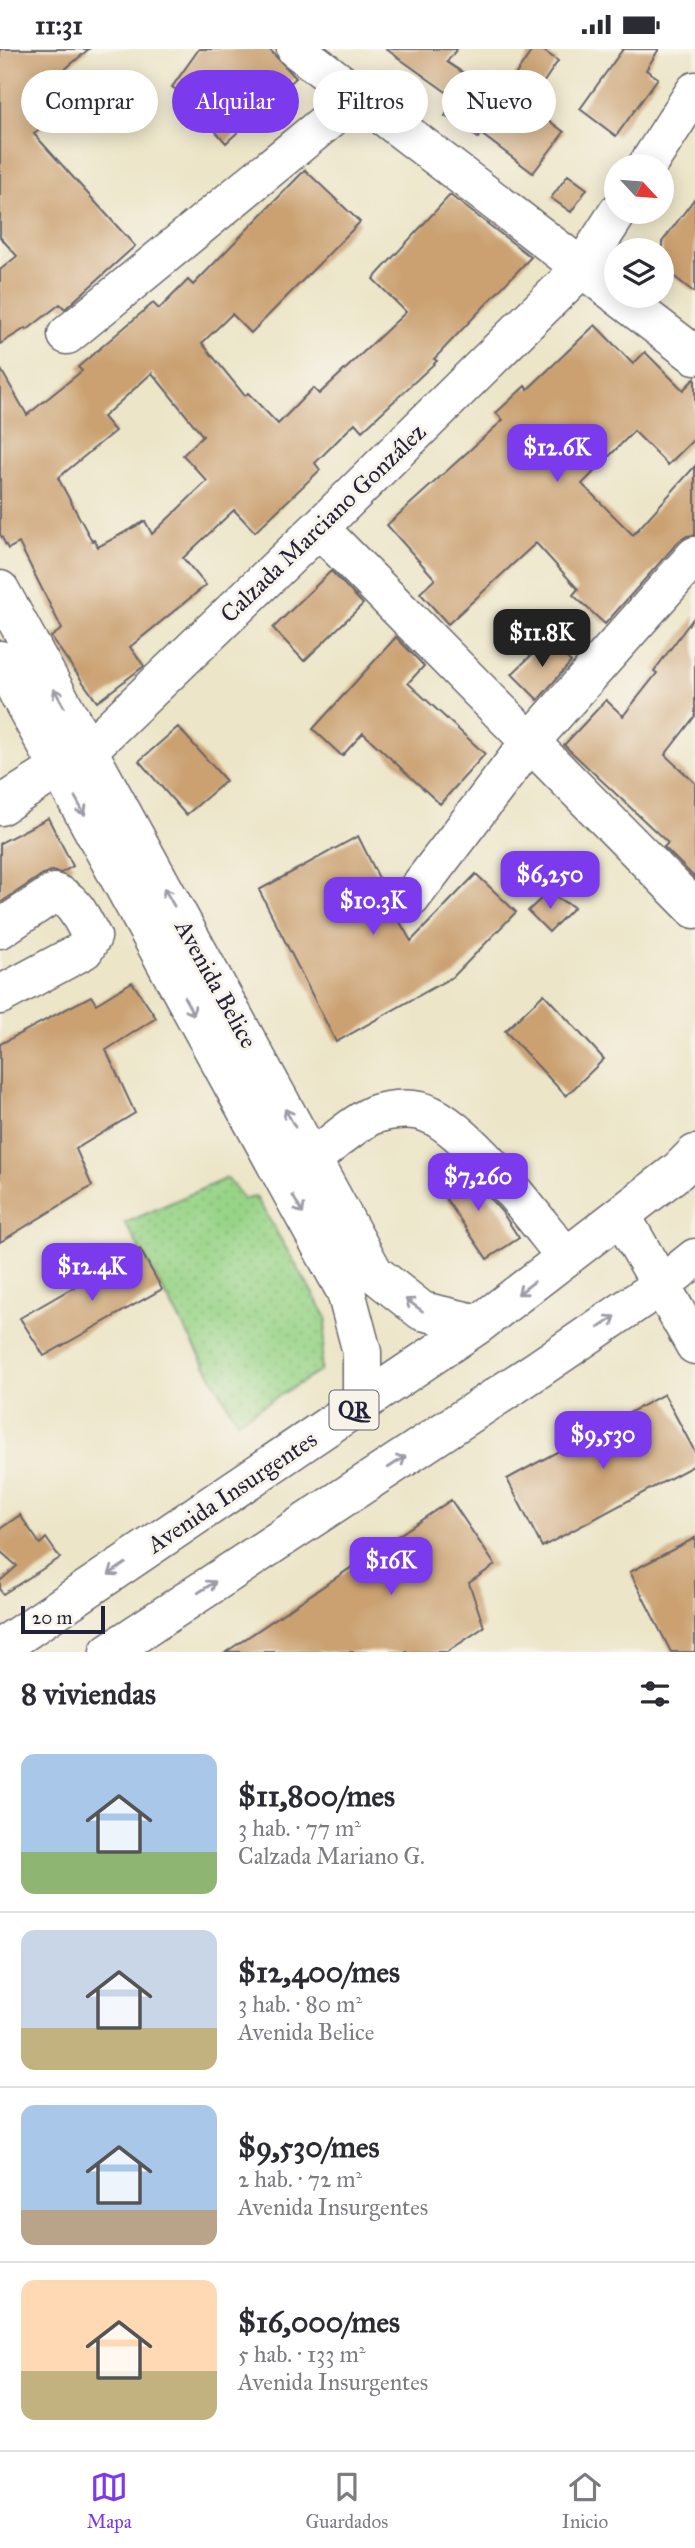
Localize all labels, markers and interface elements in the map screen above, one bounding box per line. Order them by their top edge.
text: 11:31 [35,9,83,41]
chip: Comprar [21,70,158,133]
chip: Alquilar [172,70,299,133]
chip: Filtros [313,70,428,133]
chip: Nuevo [442,70,556,133]
north arrow [604,154,674,224]
map controls [604,154,674,308]
button: layers [604,238,674,308]
street label: Calzada Marciano González [214,417,432,629]
pin: $12.6K [500,425,614,484]
text: $12.6K [523,433,591,461]
pin: $11.8K [485,609,599,669]
text: $11.8K [509,618,575,646]
one-way arrow [52,688,65,709]
one-way arrow [74,795,87,816]
pin: $6,250 [493,851,607,911]
text: $6,250 [517,860,583,888]
pin: $10.3K [316,877,430,937]
text: $10.3K [340,886,406,914]
one-way arrow [162,888,176,908]
street label: Avenida Belice [168,914,264,1053]
one-way arrow [182,995,196,1015]
one-way arrow [283,1108,296,1129]
pin: $7,260 [421,1153,535,1213]
text: $7,260 [444,1162,512,1190]
one-way arrow [292,1195,306,1215]
pin: $12.4K [35,1243,149,1303]
text: $12.4K [58,1252,126,1280]
one-way arrow [518,1280,536,1295]
one-way arrow [406,1297,424,1312]
one-way arrow [597,1315,616,1329]
road number: QR [330,1391,378,1429]
pin: $9,530 [546,1411,660,1471]
text: $9,530 [571,1420,635,1448]
street label: Avenida Insurgentes [141,1424,323,1560]
one-way arrow [387,1455,406,1469]
pin: $16K [350,1537,432,1597]
text: $16K [366,1546,416,1574]
one-way arrow [108,1562,127,1577]
one-way arrow [197,1580,216,1595]
scale bar [21,1603,105,1635]
text: 20 m [32,1606,73,1629]
icon: filters [636,1675,674,1713]
text: 8 viviendas [21,1676,156,1712]
text: $11,800/mes [238,1778,395,1814]
icon: home [77,1782,161,1866]
text: 3 hab. · 77 m² [238,1814,361,1842]
text: Calzada Mariano G. [238,1842,425,1870]
text: $12,400/mes [238,1954,400,1990]
icon: home [77,1958,161,2042]
text: 3 hab. · 80 m² [238,1990,362,2018]
text: Avenida Belice [238,2018,374,2046]
text: $9,530/mes [238,2129,379,2165]
icon: home [77,2133,161,2217]
text: 2 hab. · 72 m² [238,2165,362,2193]
text: Avenida Insurgentes [238,2193,428,2221]
text: $16,000/mes [238,2304,400,2340]
icon: home [77,2308,161,2392]
text: 5 hab. · 133 m² [238,2340,365,2368]
text: Avenida Insurgentes [238,2368,428,2396]
tab: Mapa [87,2468,132,2533]
tab: Guardados [305,2468,388,2533]
tab: Inicio [562,2468,608,2533]

